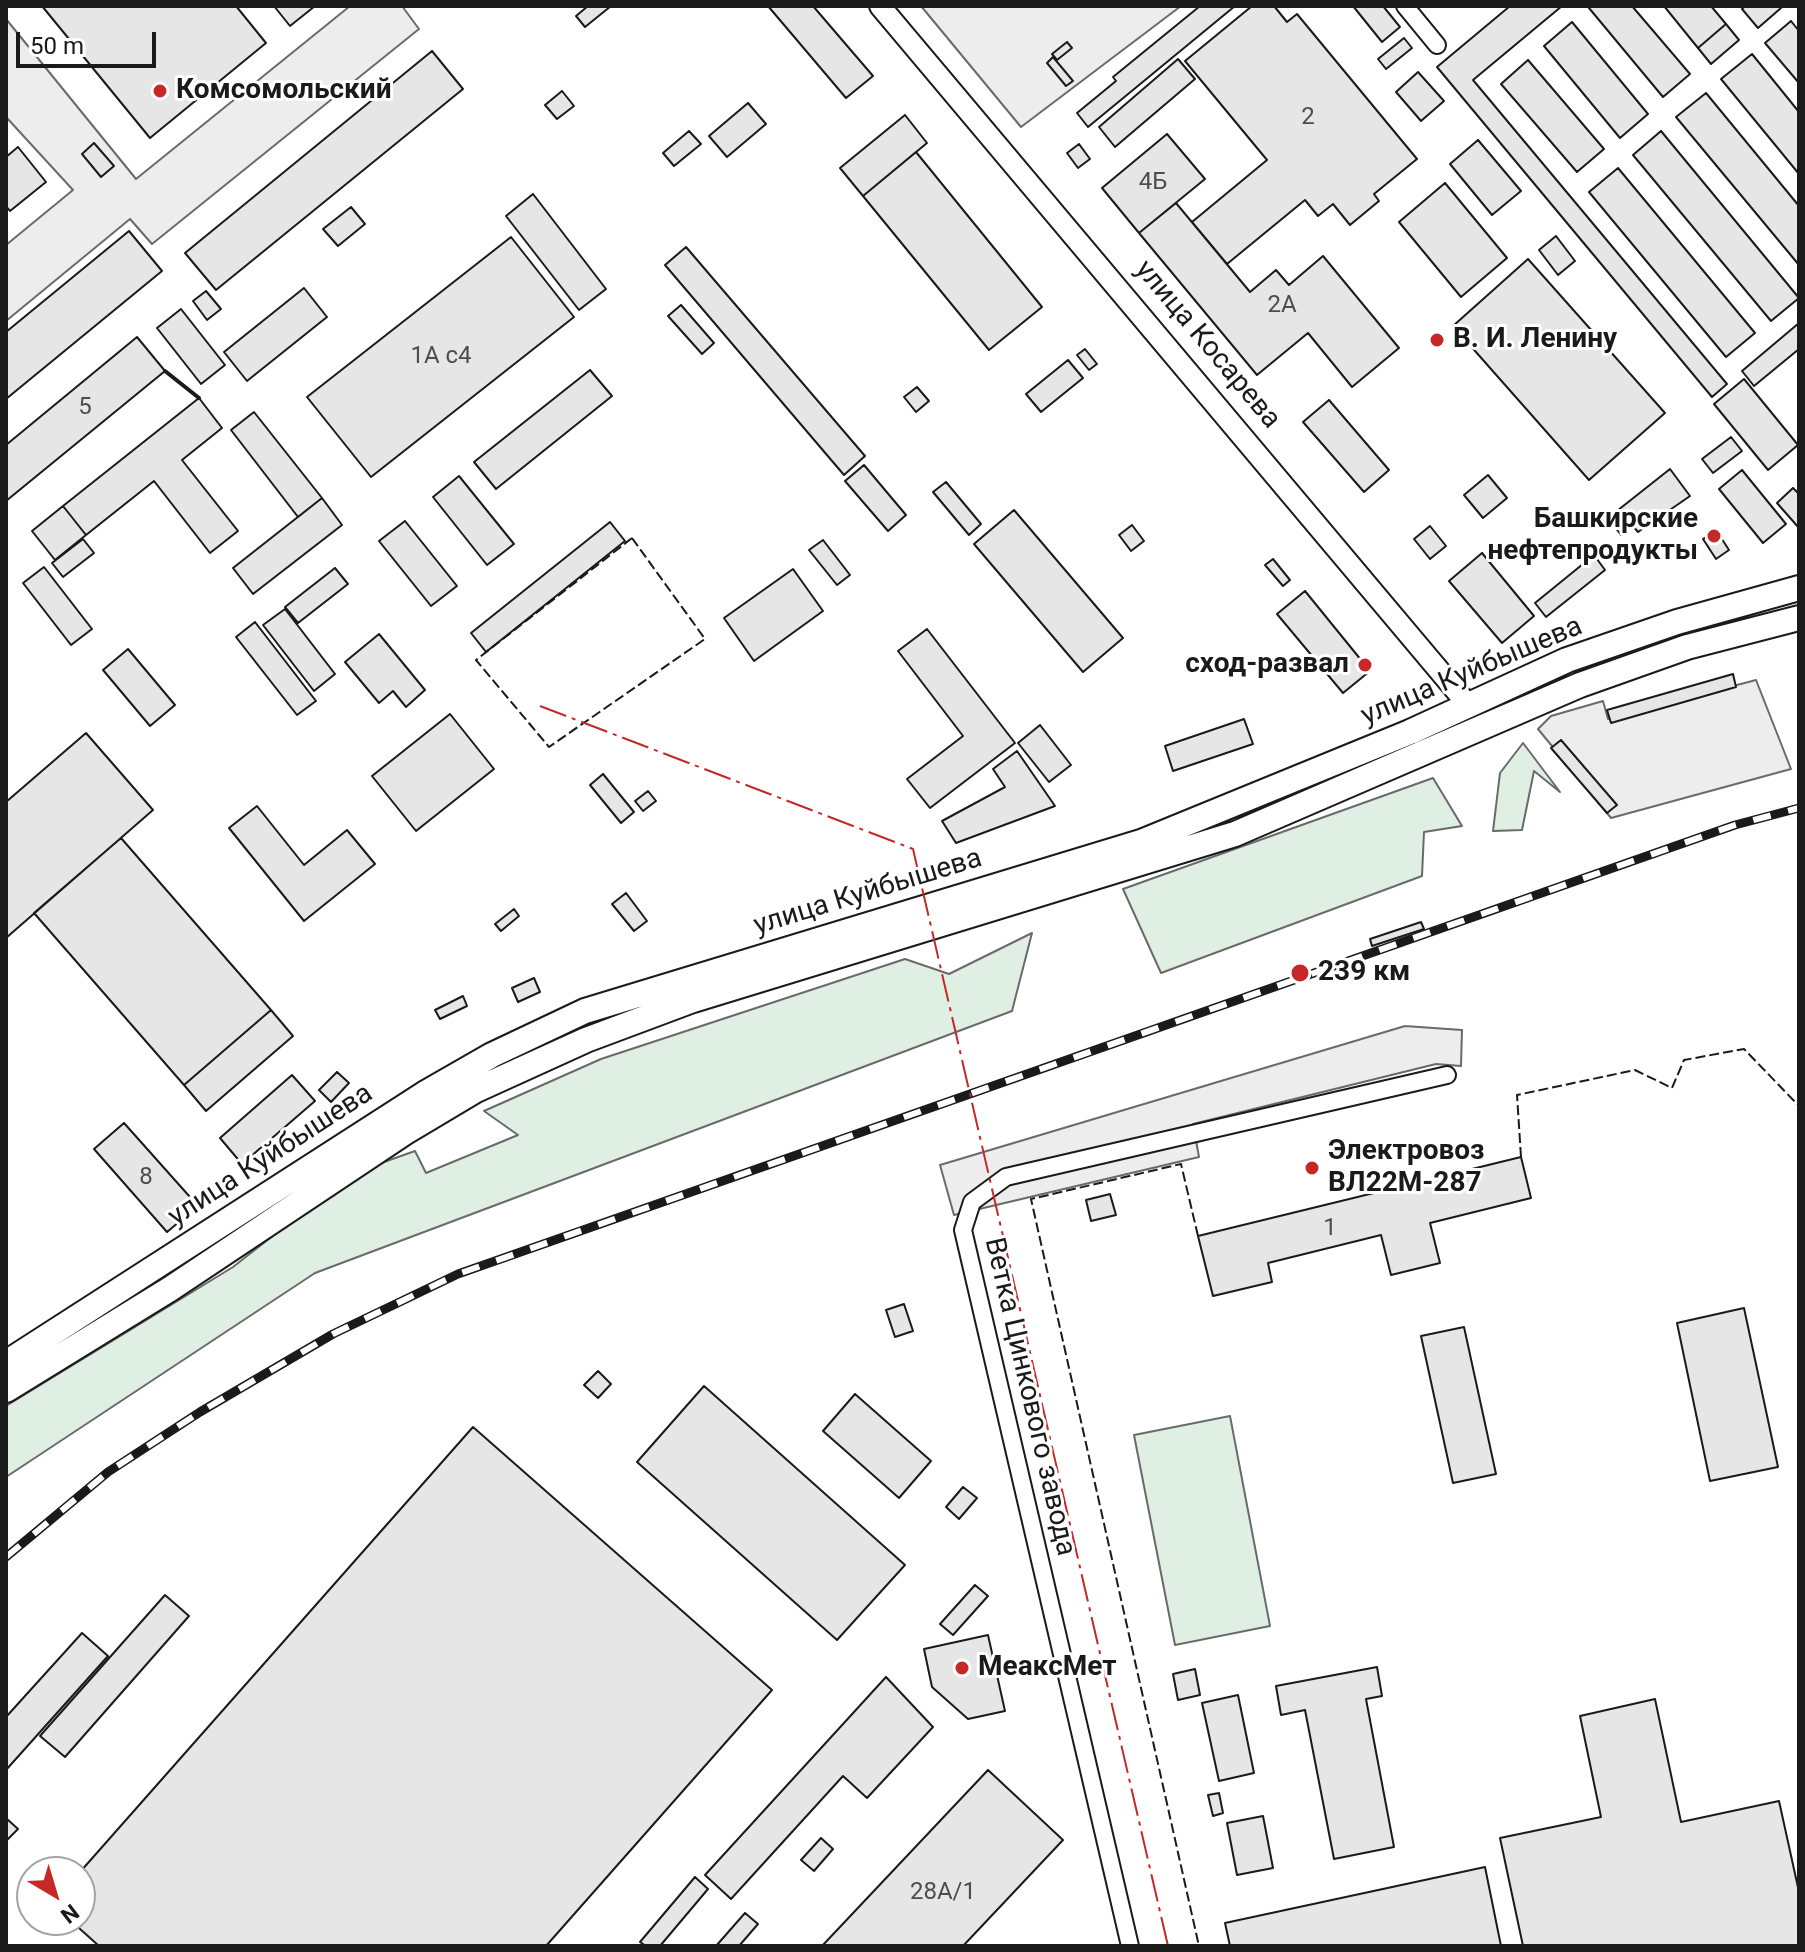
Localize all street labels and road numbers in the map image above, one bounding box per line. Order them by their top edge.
street label: улица Косарева [1127,254,1287,436]
street label: улица Куйбышева [1357,610,1587,734]
street label: улица Куйбышева [750,842,986,944]
street label: улица Куйбышева [163,1077,379,1235]
street label: Ветка Цинкового завода [976,1235,1082,1559]

